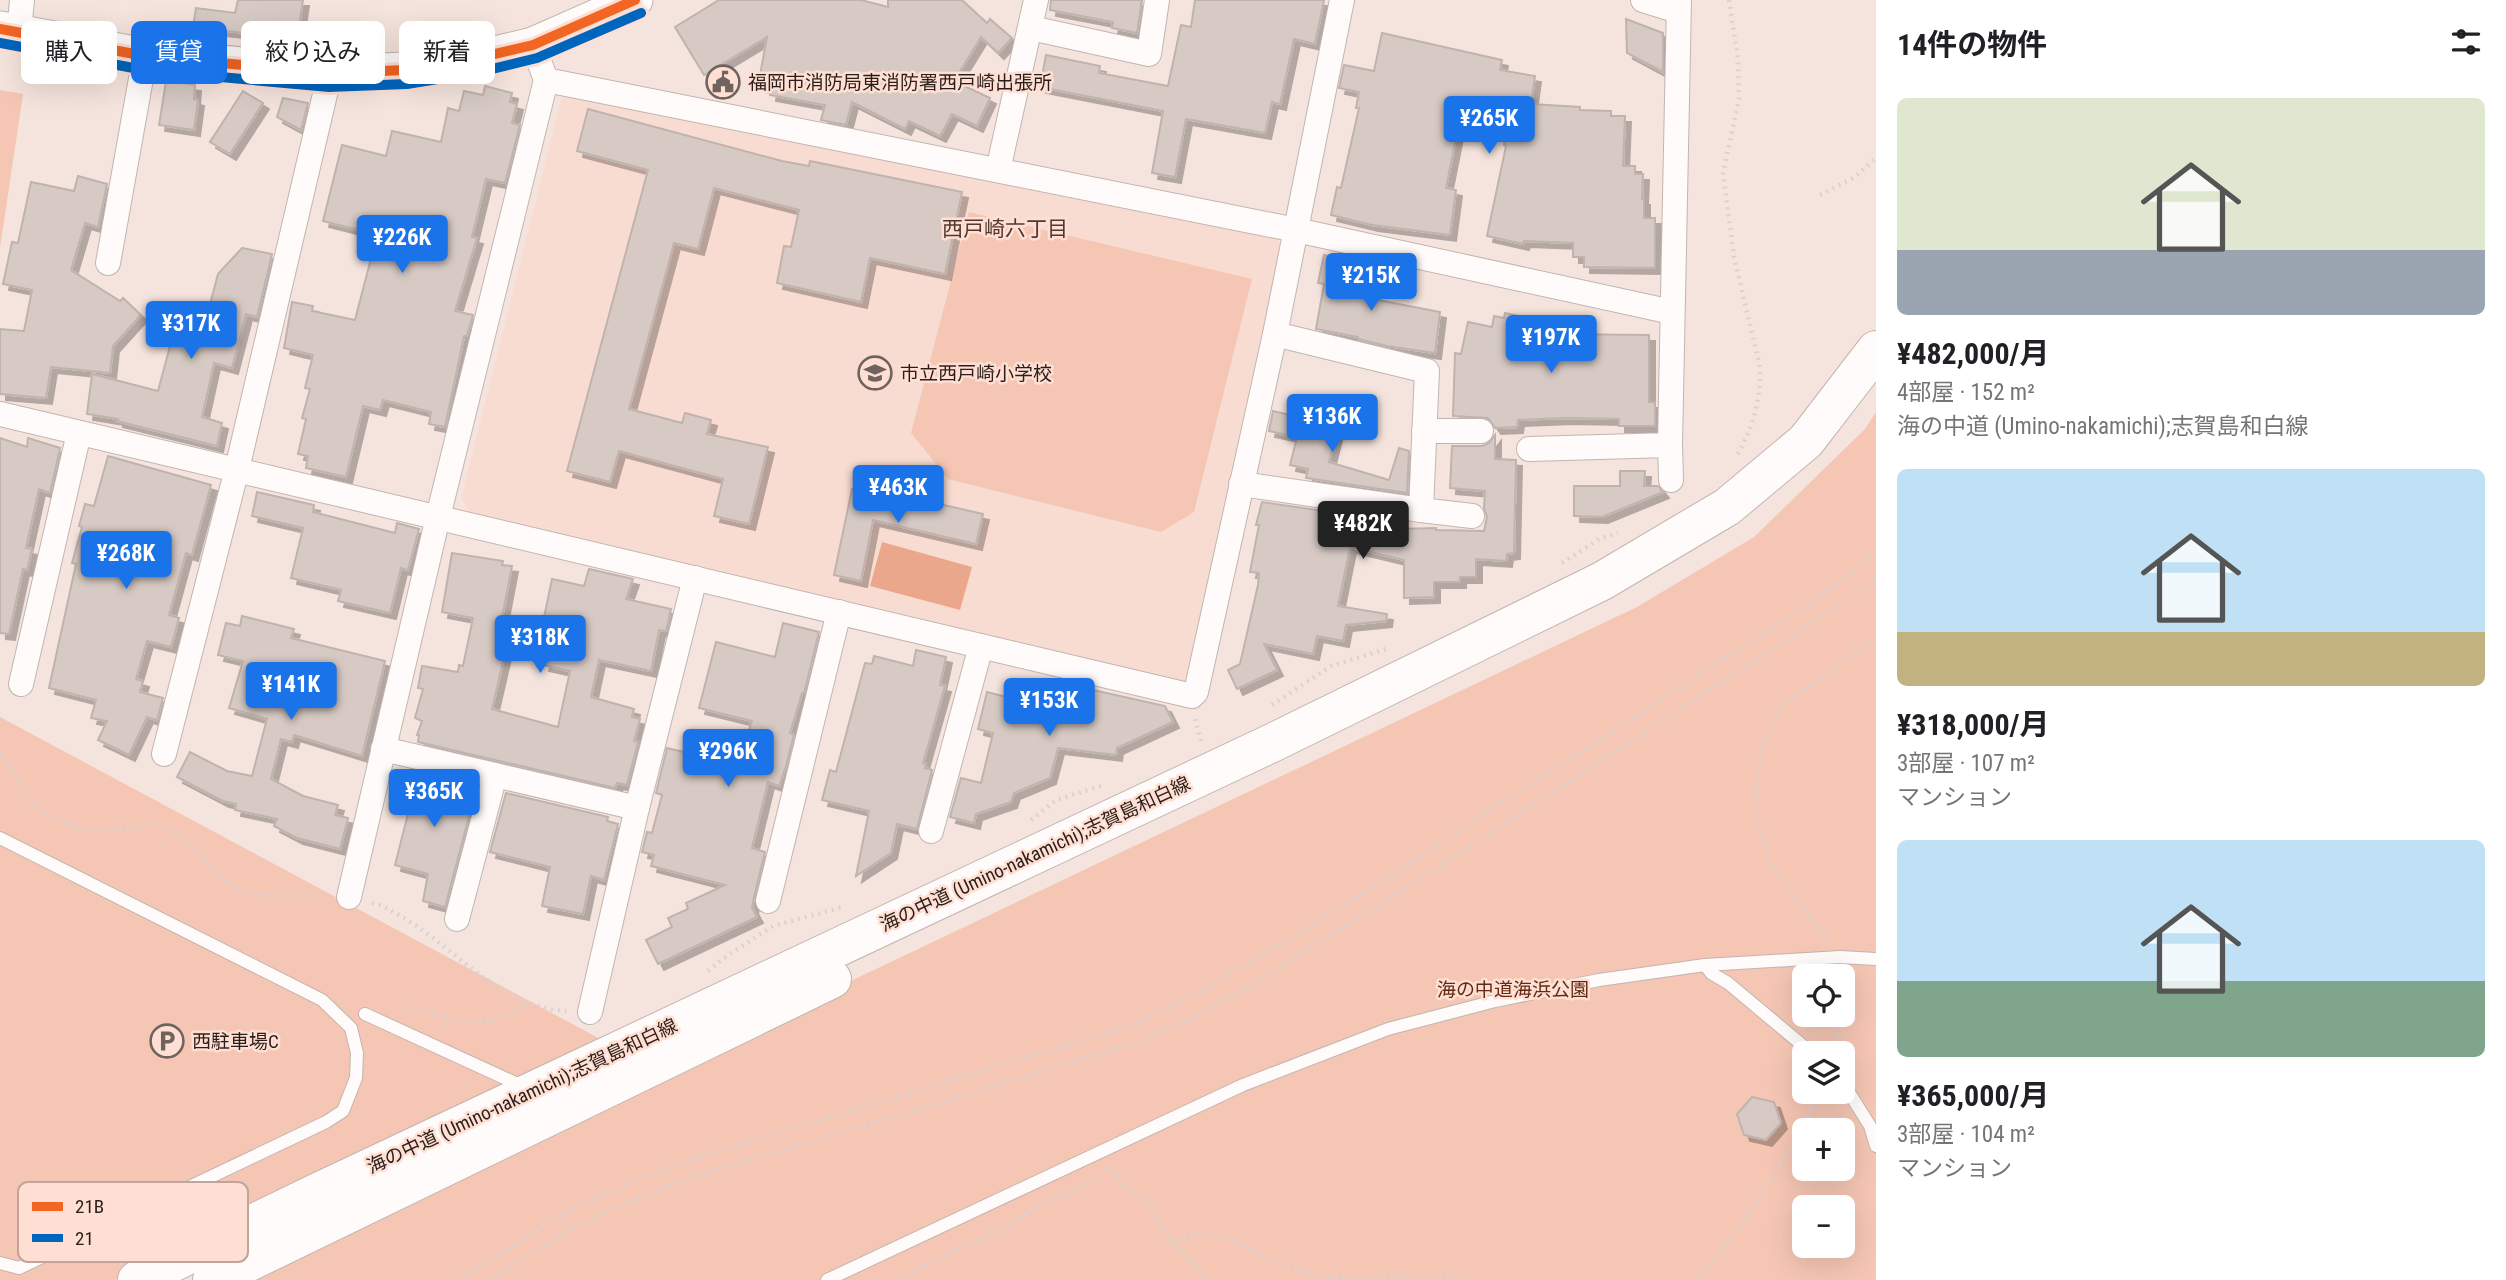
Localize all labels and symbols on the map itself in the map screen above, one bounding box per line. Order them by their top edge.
public building icon: 福岡市消防局東消防署西戸崎出張所 [704,63,742,101]
place label: 福岡市消防局東消防署西戸崎出張所 [748,71,1052,94]
pin: ¥265K [1440,96,1538,156]
pin: ¥226K [353,216,451,275]
district label: 西戸崎六丁目 [942,217,1068,241]
pin: ¥215K [1322,254,1420,313]
pin: ¥317K [142,302,240,361]
pin: ¥197K [1502,316,1600,375]
school or university icon: 市立西戸崎小学校 [856,354,894,392]
place label: 市立西戸崎小学校 [900,362,1052,385]
pin: ¥136K [1283,394,1381,454]
pin: ¥463K [849,466,947,525]
pin: ¥482K [1314,502,1412,561]
pin: ¥268K [77,532,175,591]
pin: ¥318K [491,616,589,675]
pin: ¥141K [242,662,340,722]
pin: ¥153K [1000,678,1098,738]
pin: ¥296K [679,730,777,789]
pin: ¥365K [385,770,483,829]
street label: 海の中道 (Umino-nakamichi);志賀島和白線 [876,772,1194,936]
park label: 海の中道海浜公園 [1437,978,1589,1001]
street label: 海の中道 (Umino-nakamichi);志賀島和白線 [363,1014,681,1178]
parking icon: 西駐車場C [148,1022,186,1060]
place label: 西駐車場C [192,1030,279,1053]
legend [18,1182,248,1262]
text: 21B [75,1195,104,1218]
text: 21 [75,1227,94,1250]

